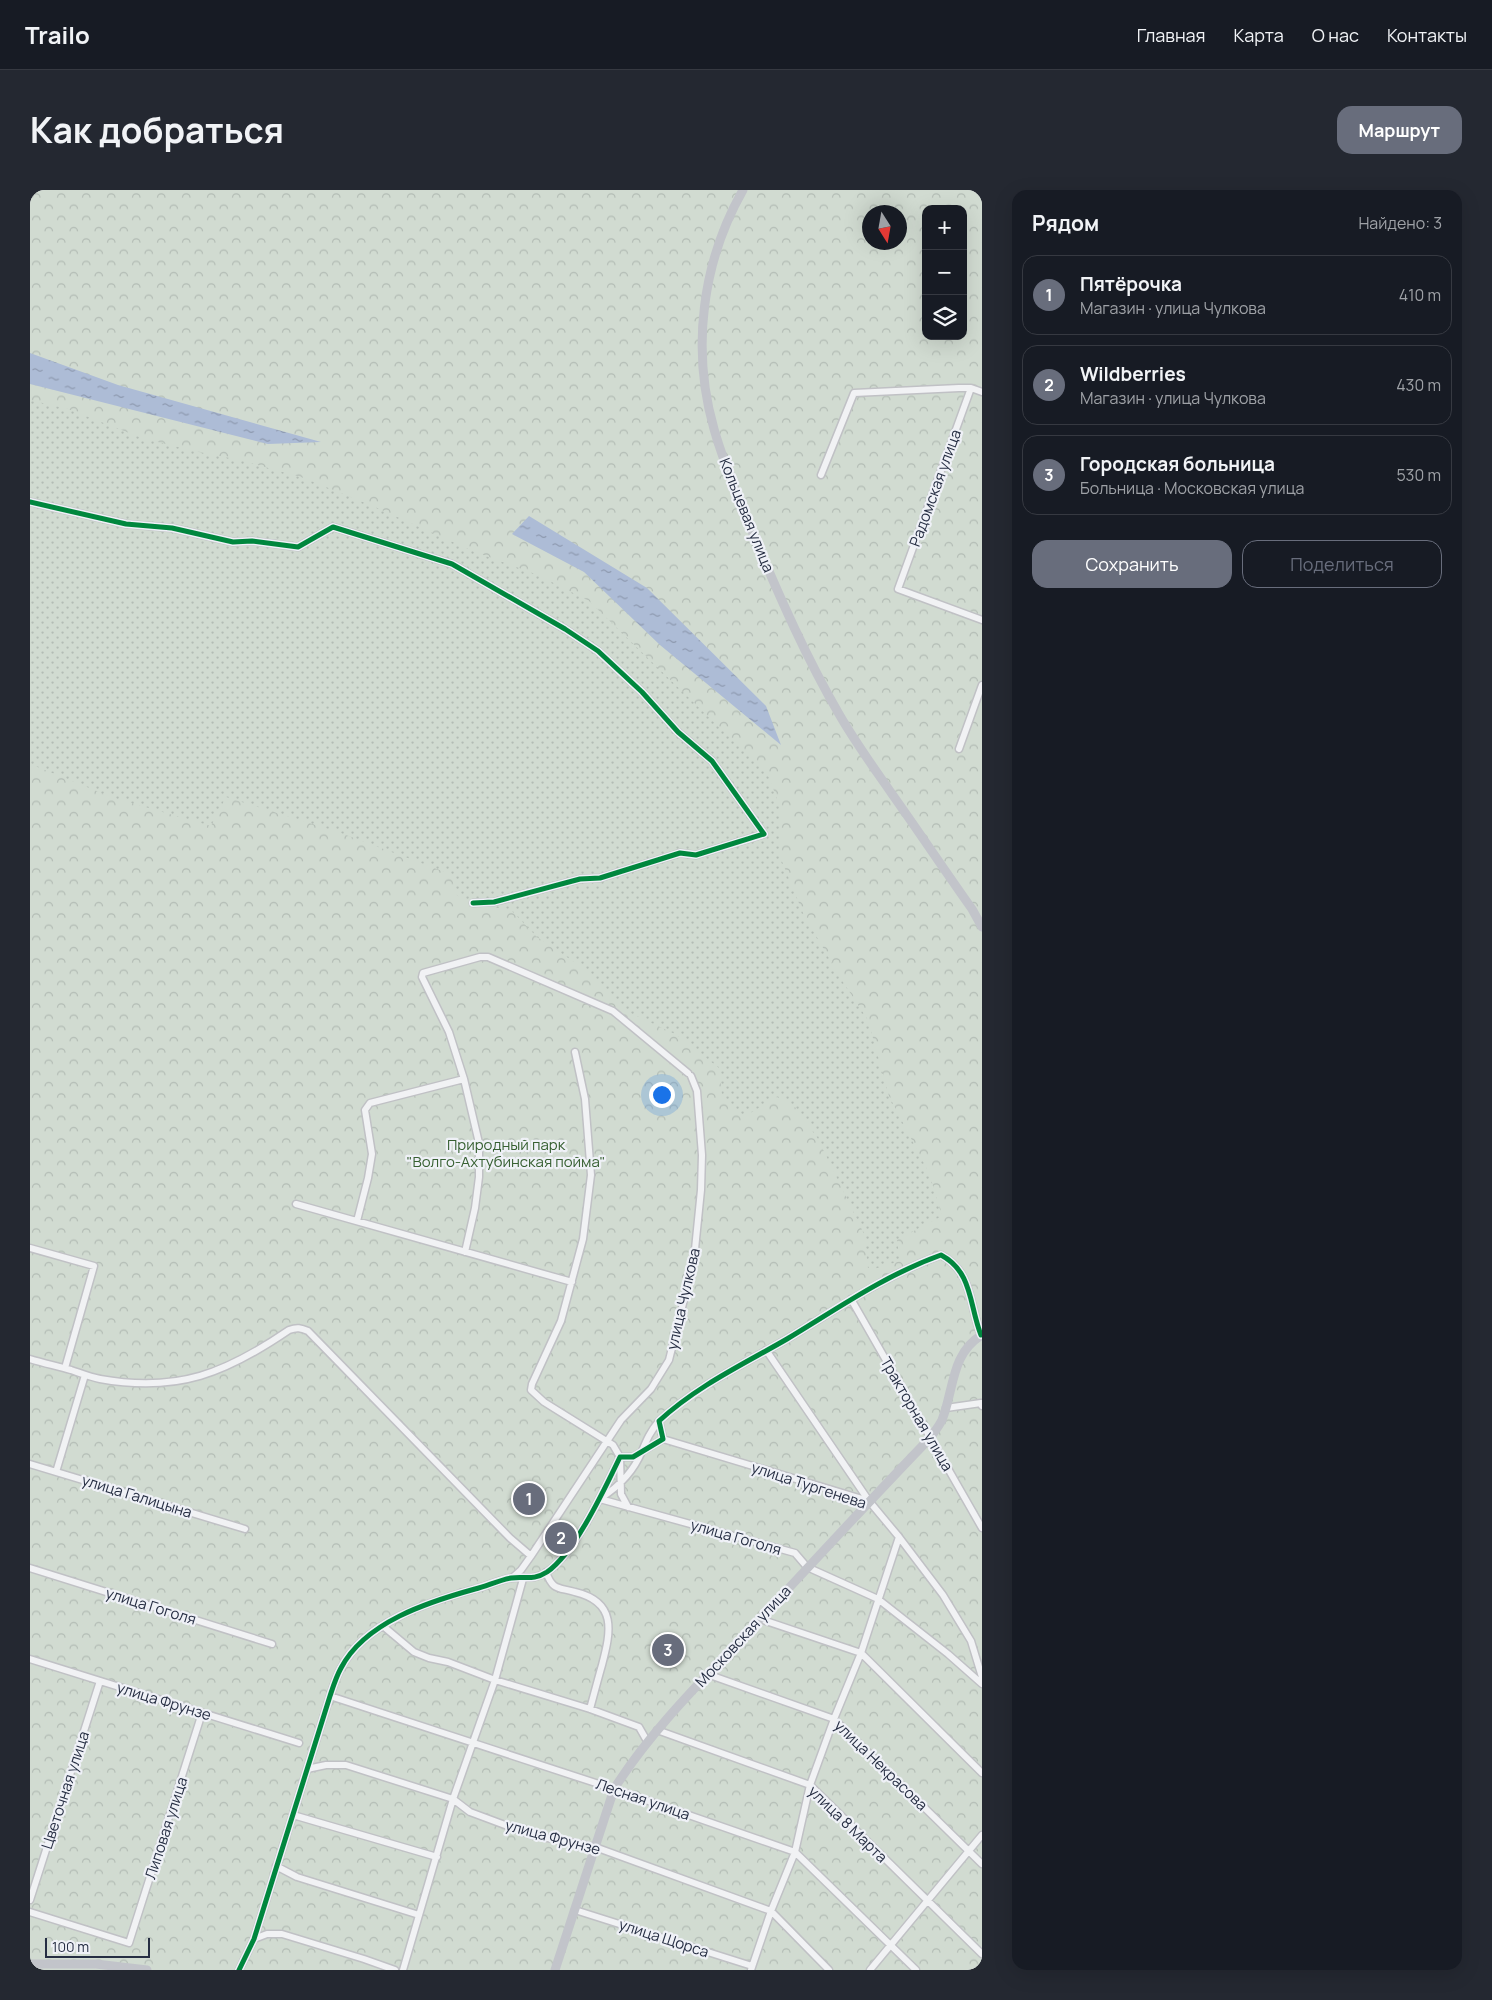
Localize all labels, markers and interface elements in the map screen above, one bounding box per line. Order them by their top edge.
text: Trailo [25,18,90,51]
text: Главная [1137,23,1206,47]
text: Карта [1234,23,1284,47]
text: О нас [1312,23,1359,47]
text: Контакты [1387,23,1467,47]
text: Как добраться [30,106,284,154]
button: Маршрут [1337,106,1462,154]
north arrow [862,205,907,250]
map controls [922,205,967,340]
button: + [922,205,967,250]
text: Рядом [1032,209,1099,237]
text: Найдено: 3 [1358,212,1442,234]
button: − [922,250,967,295]
text: Пятёрочка [1080,271,1182,297]
text: 1 [1045,284,1053,306]
text: 410 m [1399,284,1441,306]
button: layers [922,295,967,340]
text: Магазин · улица Чулкова [1080,297,1266,319]
text: Wildberries [1080,361,1186,387]
text: 2 [1044,374,1054,396]
text: 430 m [1396,374,1441,396]
text: Магазин · улица Чулкова [1080,387,1266,409]
street label: Радомская улица [904,426,966,550]
text: Городская больница [1080,451,1275,477]
street label: Кольцевая улица [714,455,780,575]
text: 3 [1044,464,1054,486]
text: 530 m [1396,464,1441,486]
text: Больница · Московская улица [1080,477,1305,499]
button: Сохранить [1032,540,1232,588]
button: Поделиться [1242,540,1442,588]
your location [649,1082,675,1108]
park label: Природный парк "Волго-Ахтубинская пойма" [407,1134,605,1172]
street label: улица Чулкова [661,1246,705,1352]
street label: Тракторная улица [876,1353,958,1475]
street label: улица Тургенева [749,1457,869,1513]
street label: улица Галицына [79,1469,195,1523]
pin: 1 [513,1480,545,1518]
street label: улица Гоголя [688,1514,784,1560]
pin: 2 [545,1519,577,1557]
street label: Московская улица [690,1581,796,1691]
street label: улица Гоголя [103,1582,199,1630]
pin: 3 [652,1631,684,1669]
street label: улица Фрунзе [114,1677,214,1725]
street label: улица Некрасова [830,1715,932,1815]
street label: Цветочная улица [36,1728,94,1852]
street label: Лесная улица [593,1773,693,1825]
street label: Липовая улица [140,1774,192,1882]
street label: улица 8 Марта [804,1781,892,1867]
street label: улица Фрунзе [503,1814,603,1860]
street label: улица Щорса [616,1914,712,1962]
scale bar [45,1935,150,1958]
text: 100 m [52,1937,89,1956]

